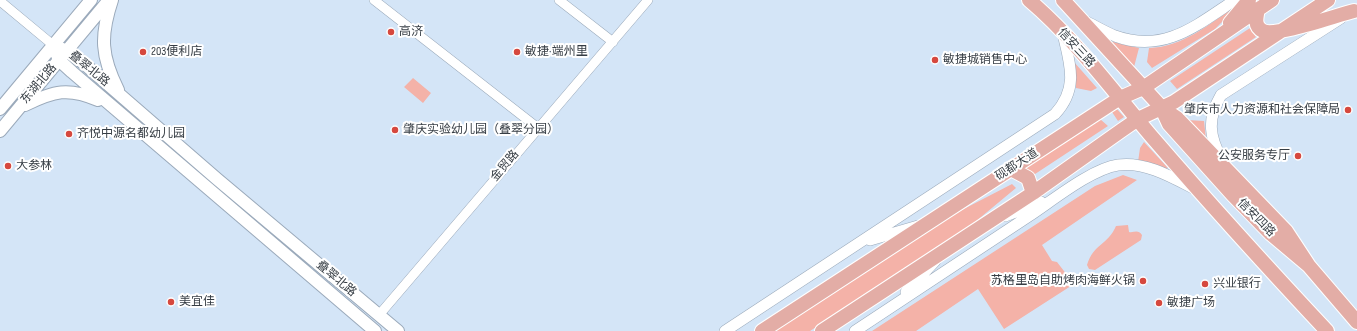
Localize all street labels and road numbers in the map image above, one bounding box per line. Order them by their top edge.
street label: 信安三路 [1054,26,1098,70]
street label: 叠翠北路 [66,48,112,90]
street label: 东湖北路 [18,61,60,107]
street label: 砚都大道 [993,146,1041,184]
street label: 金贸路 [488,148,522,184]
street label: 信安四路 [1234,196,1278,240]
street label: 叠翠北路 [313,258,359,300]

